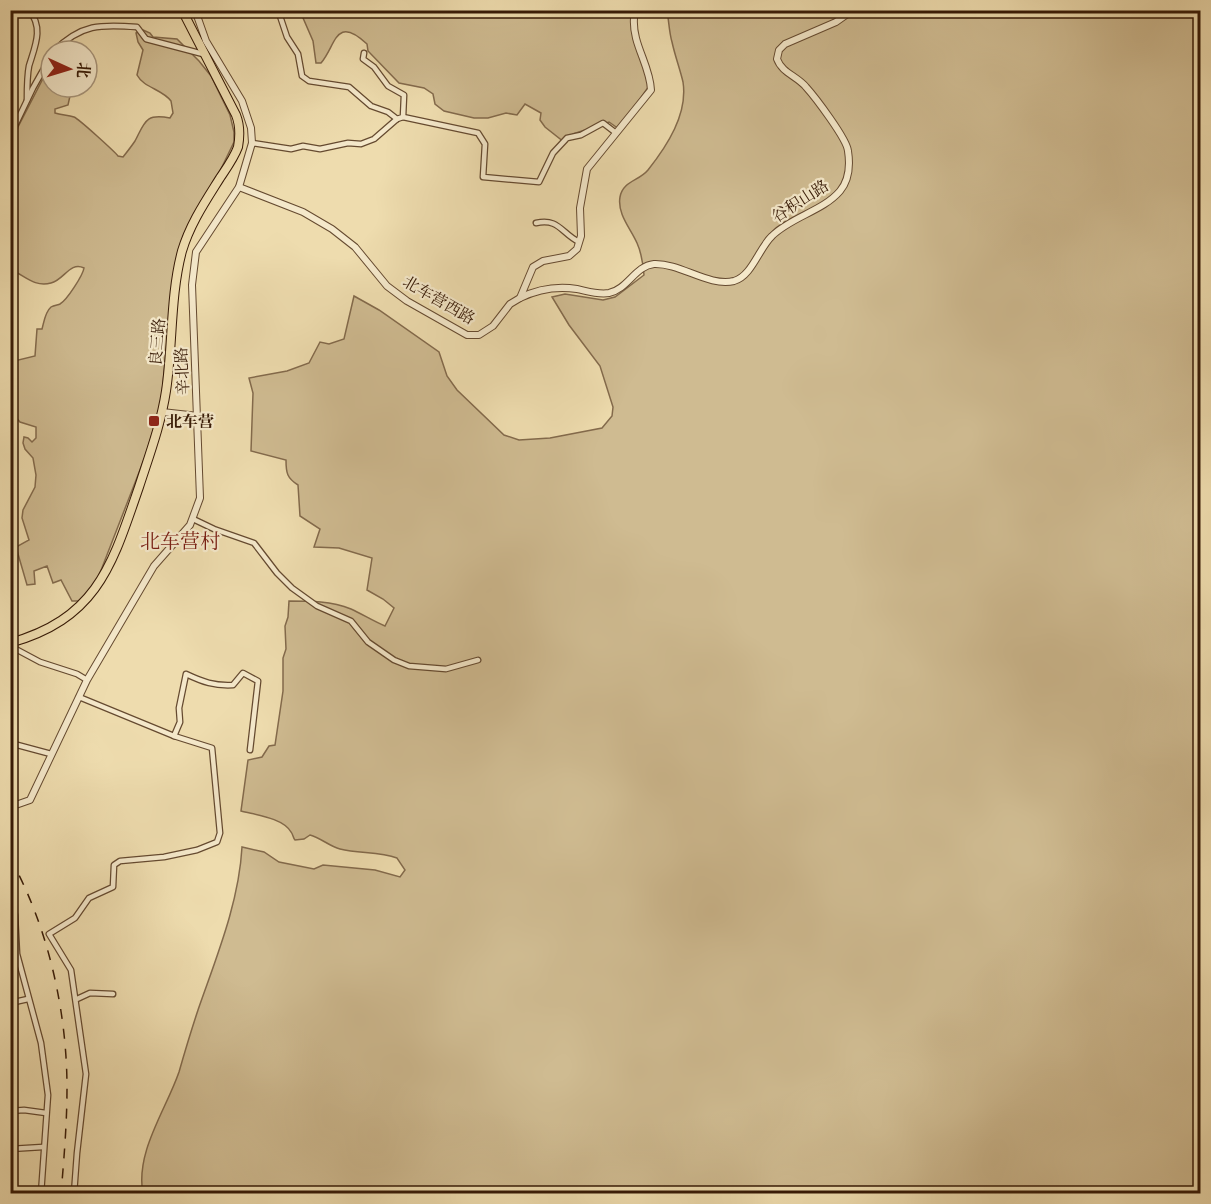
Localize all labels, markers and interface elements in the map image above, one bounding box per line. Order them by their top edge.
north arrow [39,39,99,99]
text: 北 [73,61,94,79]
street label: 谷积山路 [768,176,832,226]
street label: 北车营西路 [400,272,478,328]
street label: 良三路 [145,317,169,367]
street label: 辛北路 [171,347,193,395]
place label: 北车营 [166,412,214,431]
marker: 北车营 [147,414,161,428]
district label: 北车营村 [140,530,220,553]

